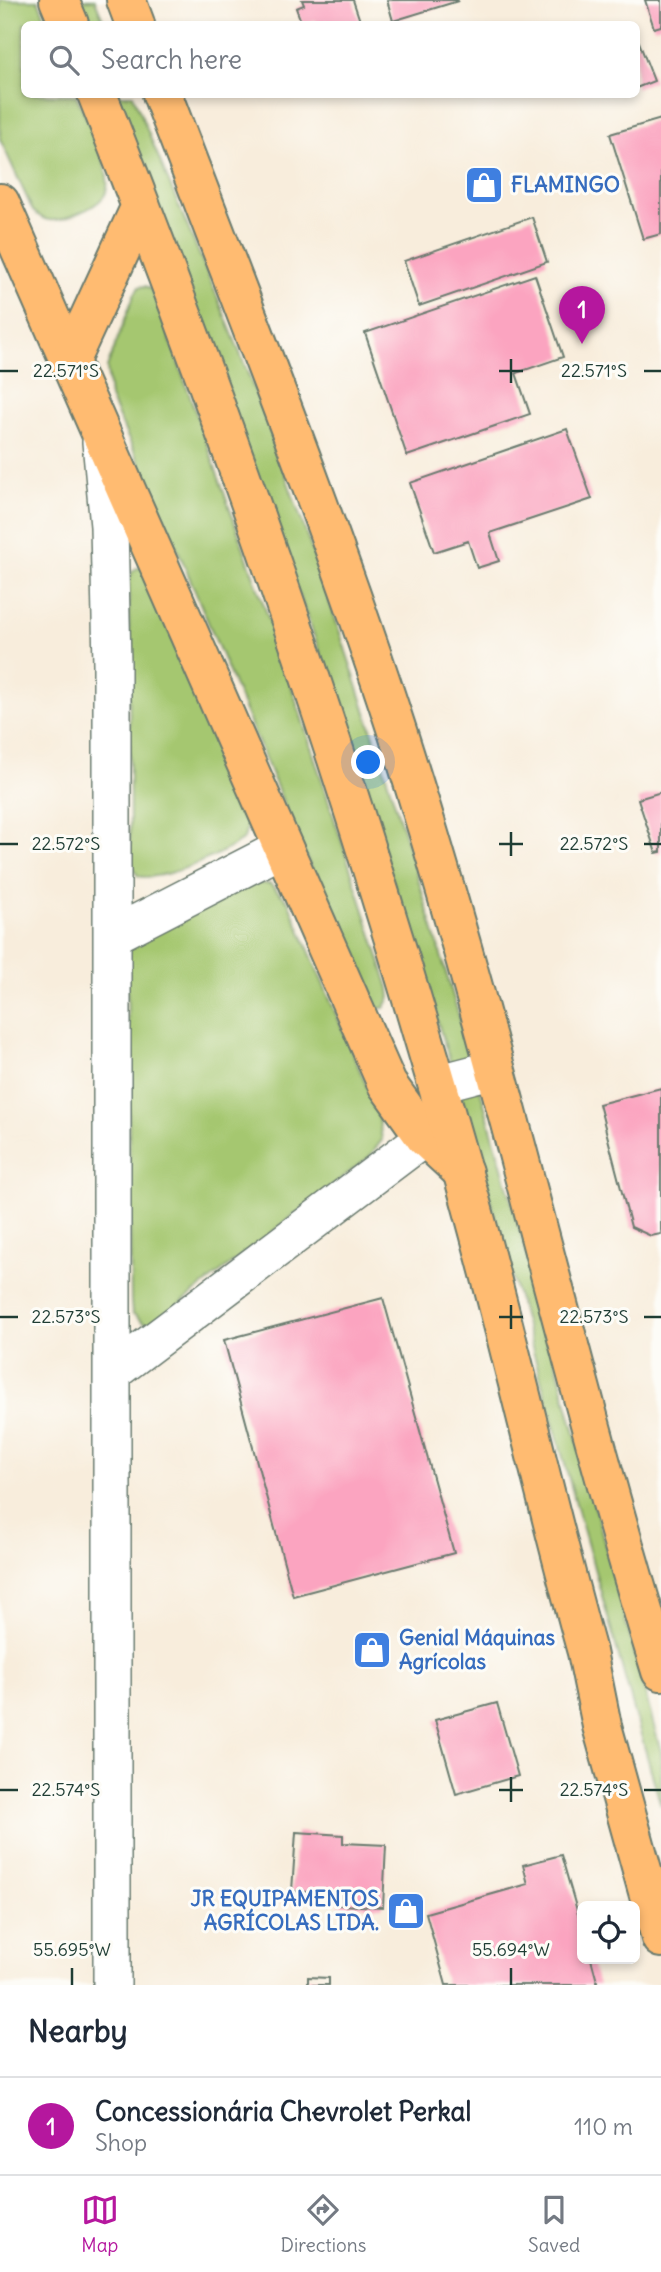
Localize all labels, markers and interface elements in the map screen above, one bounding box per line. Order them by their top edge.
search box [21,21,640,98]
icon: search [45,41,83,79]
text: Search here [101,43,242,76]
shop icon: FLAMINGO [463,164,505,206]
place label: FLAMINGO [511,171,620,198]
pin: 1 [559,286,605,344]
text: 22.571°S [33,359,99,382]
text: 22.571°S [561,359,627,382]
your location [351,745,385,779]
text: 22.572°S [32,832,100,855]
text: 22.572°S [560,832,628,855]
text: 22.573°S [32,1305,100,1328]
text: 22.573°S [560,1305,628,1328]
place label: Genial Máquinas Agrícolas [399,1624,556,1675]
shop icon: Genial Máquinas Agrícolas [351,1629,393,1671]
text: 22.574°S [32,1778,100,1801]
text: 22.574°S [560,1778,628,1801]
place label: JR EQUIPAMENTOS AGRÍCOLAS LTDA. [191,1885,379,1936]
shop icon: JR EQUIPAMENTOS AGRÍCOLAS LTDA. [385,1890,427,1932]
map controls [577,1901,640,1964]
button: locate [577,1901,640,1964]
text: 55.695°W [33,1938,111,1961]
text: 55.694°W [472,1938,550,1961]
text: Nearby [28,2012,128,2050]
text: Concessionária Chevrolet Perkal [95,2095,471,2128]
text: 1 [46,2112,56,2141]
text: 110 m [574,2112,633,2141]
text: Shop [95,2128,147,2157]
tab: Map [81,2191,119,2257]
tab: Directions [281,2191,366,2257]
tab: Saved [528,2191,580,2257]

